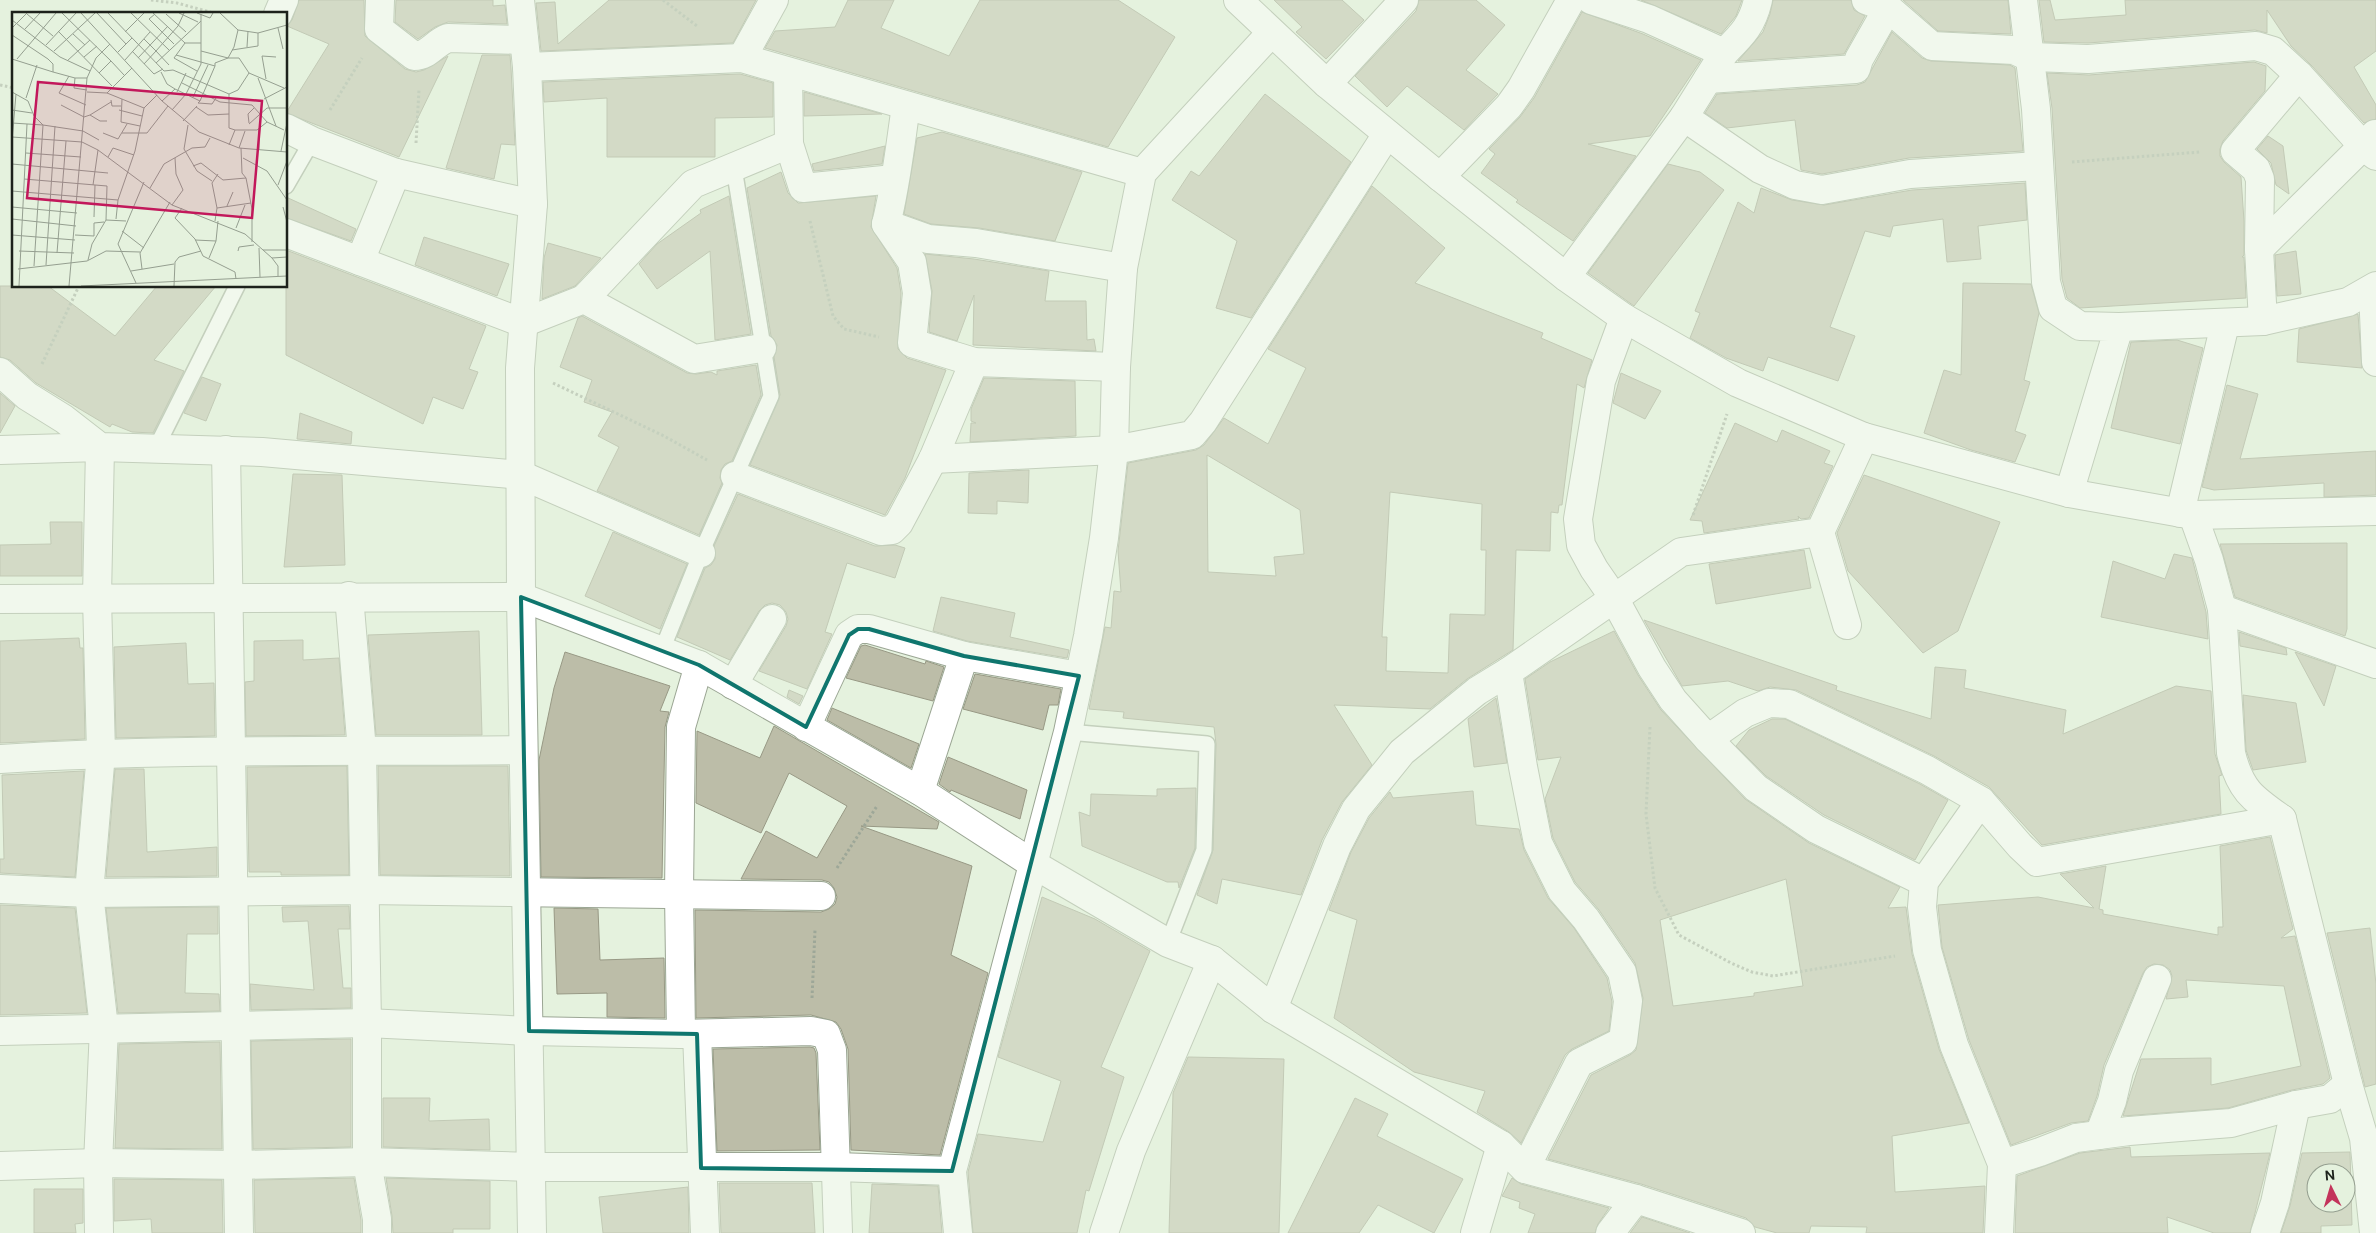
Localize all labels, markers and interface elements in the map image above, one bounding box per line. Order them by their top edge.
inset map [12,12,288,288]
north arrow [2306,1163,2356,1213]
text: N [2324,1166,2336,1184]

